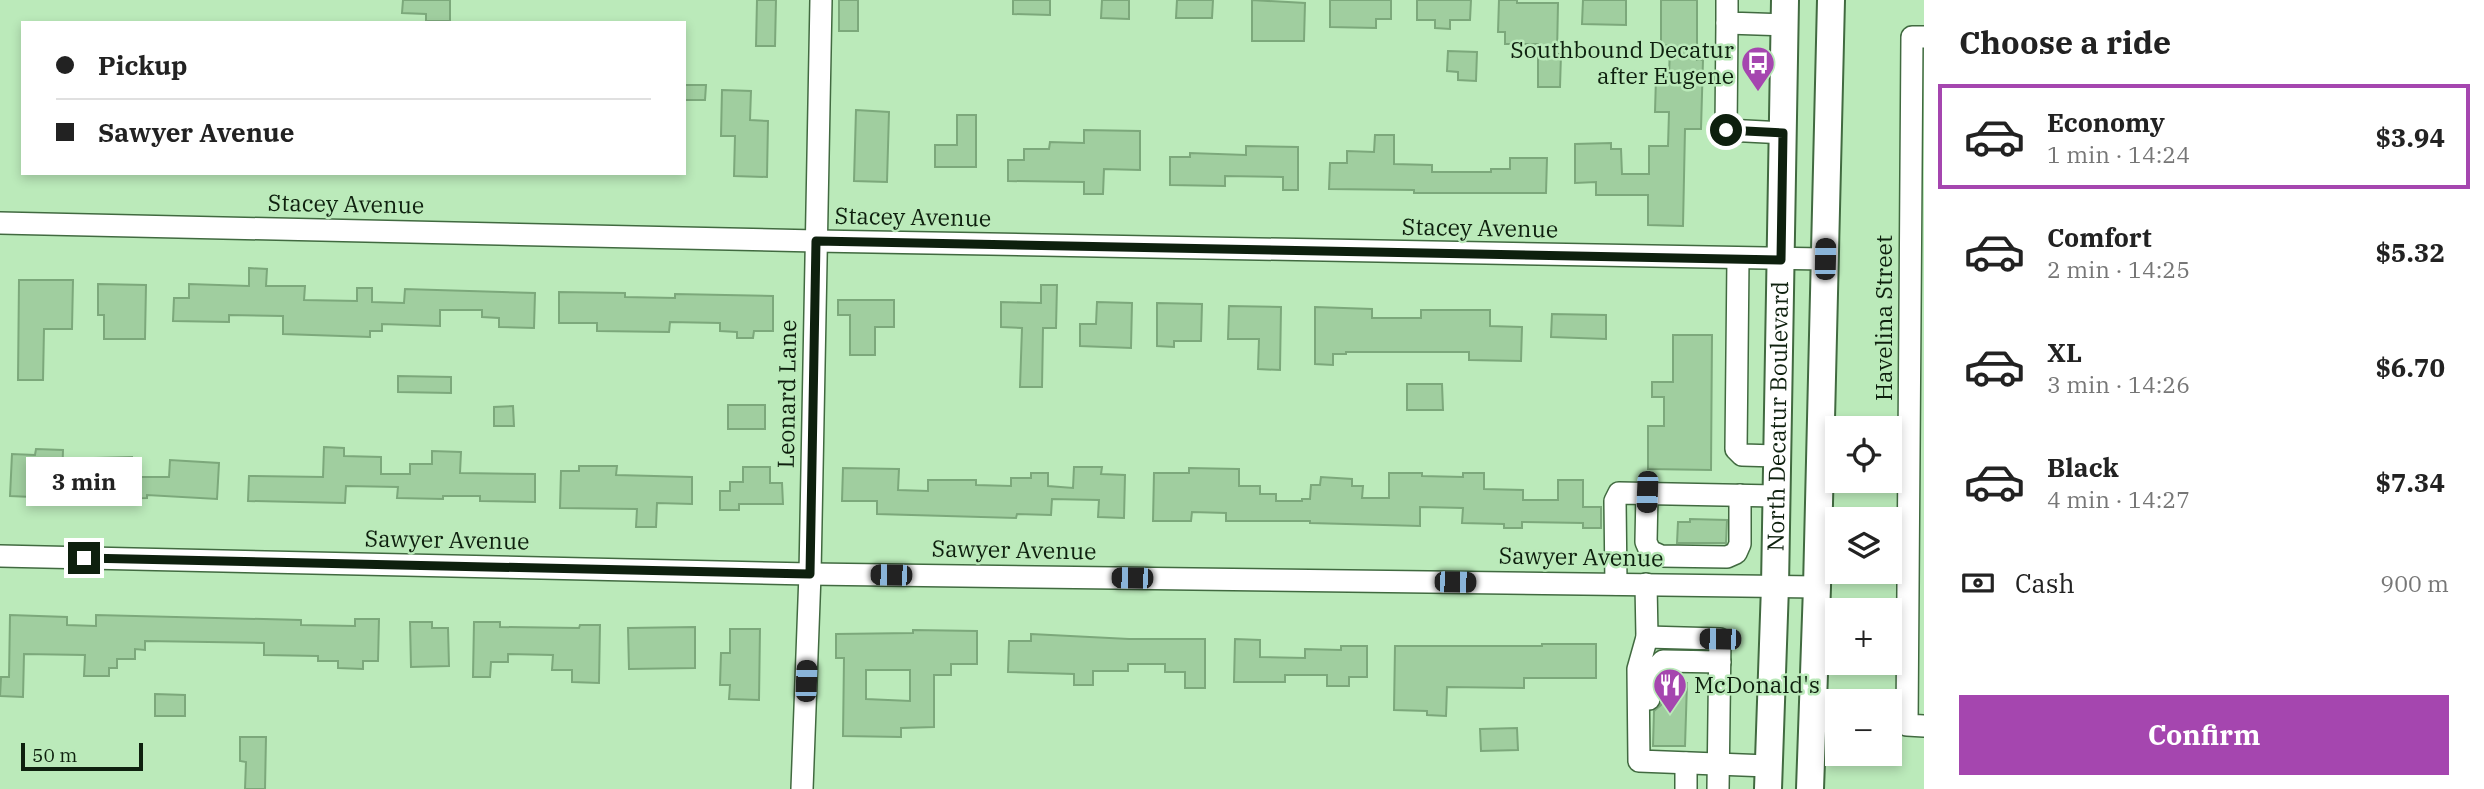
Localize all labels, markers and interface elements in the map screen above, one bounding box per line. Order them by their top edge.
text: Choose a ride [1959,21,2171,63]
place label: Southbound Decatur after Eugene [1510,34,1734,90]
bus stop icon: Southbound Decatur after Eugene [1739,44,1777,93]
text: Pickup [98,48,188,82]
icon: car [1963,105,2026,168]
text: Economy [2047,105,2165,139]
route start [1710,114,1742,146]
text: Sawyer Avenue [98,115,294,149]
text: $3.94 [2375,120,2445,154]
text: 1 min · 14:24 [2047,139,2190,169]
street label: Stacey Avenue [268,187,425,219]
street label: Stacey Avenue [835,200,992,232]
street label: Stacey Avenue [1402,211,1559,243]
icon: car [1963,220,2026,283]
text: Comfort [2047,220,2152,254]
street label: Havelina Street [1868,235,1898,401]
text: $5.32 [2375,235,2445,269]
car [1815,238,1836,280]
text: 2 min · 14:25 [2047,254,2190,284]
street label: North Decatur Boulevard [1760,281,1794,552]
street label: Leonard Lane [770,319,802,469]
icon: car [1963,335,2026,398]
text: XL [2047,335,2082,369]
text: $6.70 [2375,350,2445,384]
text: 3 min · 14:26 [2047,369,2190,399]
map controls [1825,416,1902,766]
button: locate [1825,416,1902,493]
icon: car [1963,450,2026,513]
text: Black [2047,450,2119,484]
callout: 3 min [26,456,142,505]
text: $7.34 [2375,465,2445,499]
text: 3 min [52,466,116,496]
car [1636,471,1659,513]
text: 4 min · 14:27 [2047,484,2190,514]
button: layers [1825,507,1902,584]
street label: Sawyer Avenue [364,523,530,555]
street label: Sawyer Avenue [931,533,1097,565]
street label: Sawyer Avenue [1498,540,1664,572]
route end [68,542,100,574]
car [870,564,913,586]
icon: cash [1959,564,1997,602]
text: Cash [2015,566,2075,600]
car [1111,567,1154,589]
text: 900 m [2380,568,2449,598]
car [1434,571,1477,593]
button: + [1825,598,1902,675]
car [1699,628,1742,650]
car [795,660,818,702]
restaurant icon: McDonald's [1651,666,1689,715]
place label: McDonald's [1694,669,1820,699]
button: − [1825,689,1902,766]
button: Confirm [1959,695,2449,775]
scale bar [21,740,144,772]
text: 50 m [32,743,77,767]

